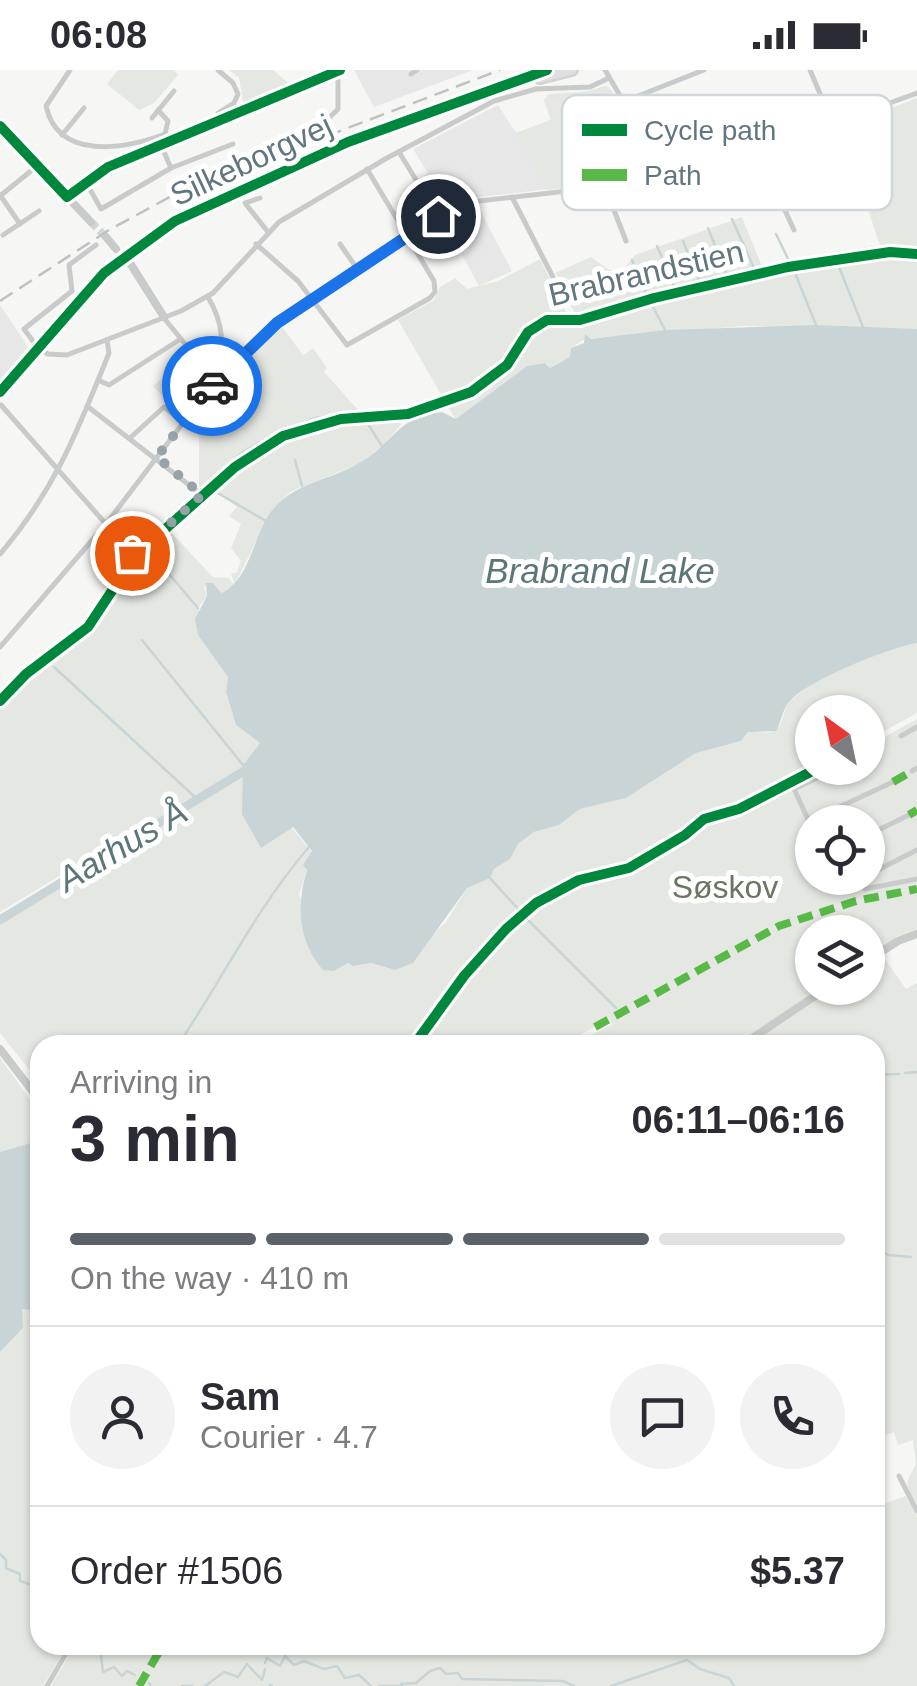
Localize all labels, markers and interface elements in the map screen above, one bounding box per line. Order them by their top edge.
text: 06:08 [50,14,147,56]
legend [562,95,892,210]
street label: Silkeborgvej [164,107,338,213]
text: Cycle path [644,115,776,146]
text: Path [644,160,702,191]
pin [396,174,481,259]
icon: home [411,189,466,244]
street label: Brabrandstien [545,233,747,313]
courier [162,336,262,436]
icon: car [185,359,240,414]
pin [90,511,175,596]
icon: bag [105,526,160,581]
water label: Brabrand Lake [485,551,715,590]
north arrow [795,695,885,785]
map controls [795,695,885,1005]
water label: Aarhus Å [49,791,194,900]
button: locate [795,805,885,895]
park label: Søskov [672,869,778,905]
button: layers [795,915,885,1005]
text: Arriving in [70,1064,212,1100]
text: 06:11–06:16 [632,1099,845,1141]
text: 3 min [70,1102,240,1175]
text: On the way · 410 m [70,1260,349,1296]
button: person [70,1364,175,1469]
button: chat [610,1364,715,1469]
button: phone [740,1364,845,1469]
text: Sam [200,1376,280,1418]
text: Courier · 4.7 [200,1419,378,1455]
text: Order #1506 [70,1550,283,1592]
text: $5.37 [750,1550,845,1592]

